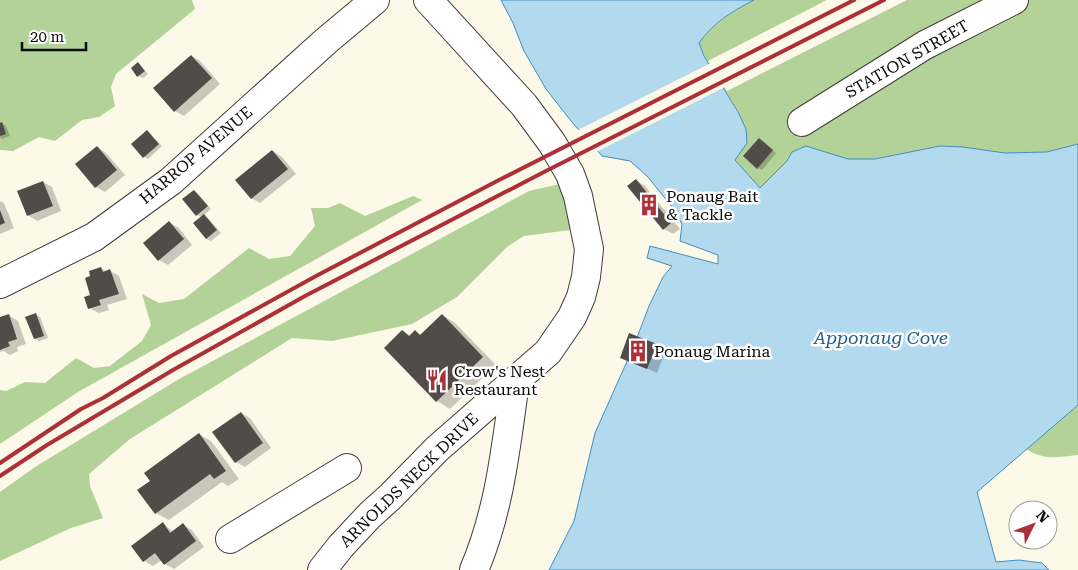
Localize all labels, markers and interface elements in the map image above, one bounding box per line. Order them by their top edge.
street label: STATION STREET [842,16,972,102]
scale bar [22,20,86,52]
text: 20 m [30,28,65,46]
street label: HARROP AVENUE [136,102,256,208]
place label: Ponaug Bait & Tackle [666,187,758,224]
building icon: Ponaug Bait & Tackle [636,192,662,218]
water label: Apponaug Cove [813,327,948,348]
building icon: Ponaug Marina [625,338,651,364]
place label: Ponaug Marina [654,342,771,361]
place label: Crow's Nest Restaurant [454,362,545,399]
restaurant icon: Crow's Nest Restaurant [424,367,450,393]
street label: ARNOLDS NECK DRIVE [336,409,482,551]
north arrow [1008,500,1058,550]
text: N [1033,507,1052,526]

